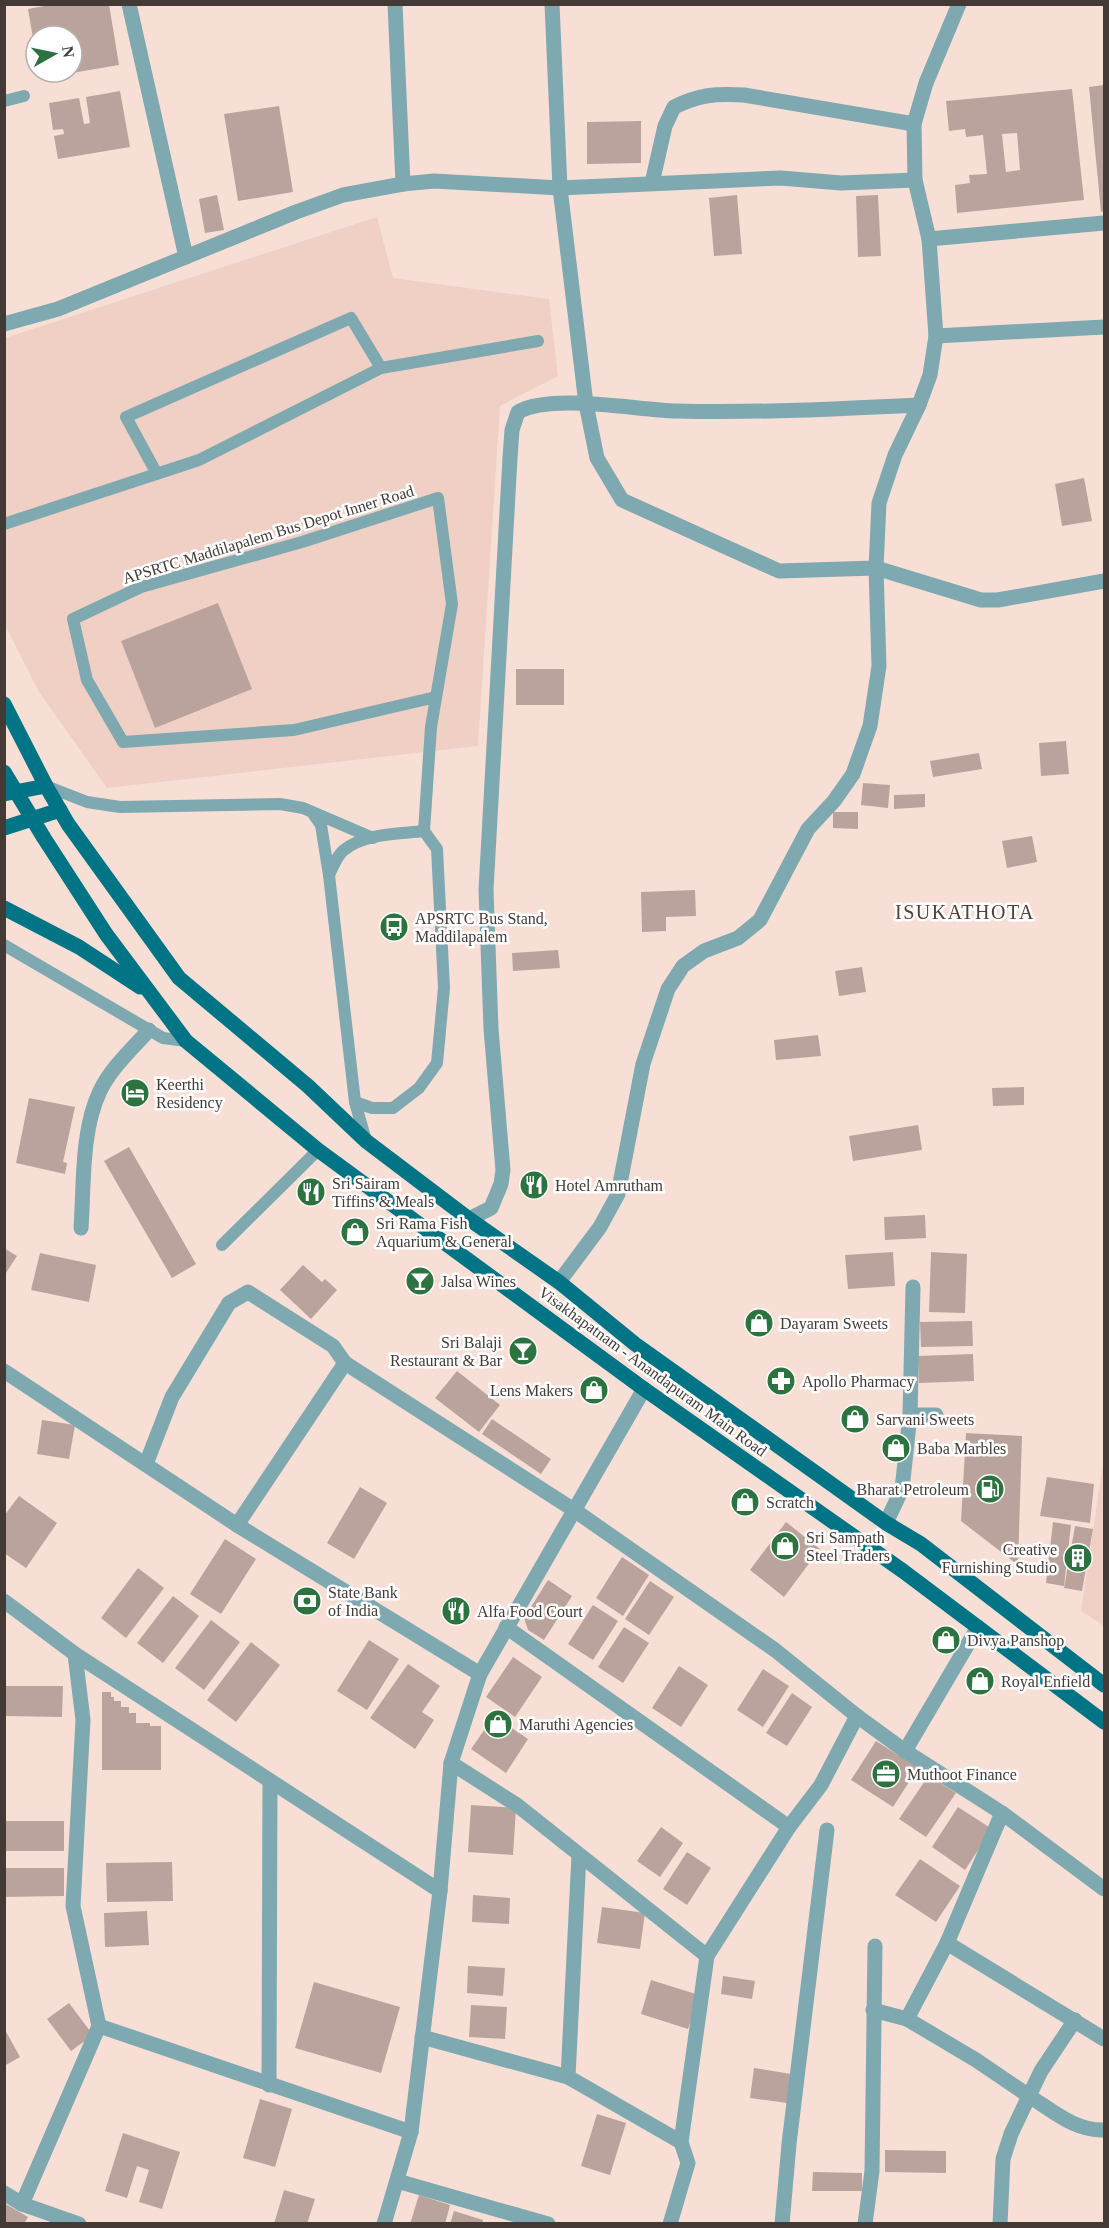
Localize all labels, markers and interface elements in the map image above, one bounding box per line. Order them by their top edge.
north arrow [24,24,84,84]
text: N [59,45,78,59]
street label: APSRTC Maddilapalem Bus Depot Inner Road [121,482,416,588]
district label: ISUKATHOTA [895,901,1035,923]
place label: APSRTC Bus Stand, Maddilapalem [415,910,548,946]
bus stop icon: APSRTC Bus Stand, Maddilapalem [378,911,410,943]
place label: Keerthi Residency [156,1076,223,1112]
hotel icon: Keerthi Residency [119,1077,151,1109]
restaurant icon: Hotel Amrutham [518,1169,550,1201]
place label: Sri Sairam Tiffins & Meals [332,1175,434,1210]
restaurant icon: Sri Sairam Tiffins & Meals [295,1176,327,1208]
place label: Hotel Amrutham [555,1177,664,1194]
place label: Sri Rama Fish Aquarium & General [376,1215,513,1251]
shop icon: Sri Rama Fish Aquarium & General [339,1216,371,1248]
bar icon: Jalsa Wines [404,1265,436,1297]
place label: Jalsa Wines [441,1273,516,1290]
street label: Visakhapatnam - Anandapuram Main Road [535,1283,770,1461]
shop icon: Dayaram Sweets [743,1307,775,1339]
place label: Dayaram Sweets [780,1315,888,1333]
place label: Sri Balaji Restaurant & Bar [390,1334,503,1369]
bar icon: Sri Balaji Restaurant & Bar [507,1335,539,1367]
pharmacy icon: Apollo Pharmacy [765,1365,797,1397]
place label: Apollo Pharmacy [802,1373,914,1391]
shop icon: Lens Makers [578,1374,610,1406]
place label: Lens Makers [490,1382,573,1399]
shop icon: Sarvani Sweets [839,1403,871,1435]
place label: Sarvani Sweets [876,1411,974,1428]
shop icon: Baba Marbles [880,1432,912,1464]
place label: Baba Marbles [917,1440,1006,1457]
fuel station icon: Bharat Petroleum [974,1473,1006,1505]
place label: Bharat Petroleum [857,1481,970,1498]
shop icon: Scratch [729,1486,761,1518]
place label: Scratch [766,1494,814,1511]
place label: Sri Sampath Steel Traders [806,1529,890,1564]
shop icon: Sri Sampath Steel Traders [769,1530,801,1562]
place label: Creative Furnishing Studio [942,1541,1057,1577]
building icon: Creative Furnishing Studio [1062,1542,1094,1574]
place label: State Bank of India [328,1584,398,1619]
bank icon: State Bank of India [291,1585,323,1617]
restaurant icon: Alfa Food Court [440,1595,472,1627]
place label: Alfa Food Court [477,1603,583,1620]
shop icon: Divya Panshop [930,1624,962,1656]
place label: Divya Panshop [967,1632,1064,1650]
shop icon: Royal Enfield [964,1665,996,1697]
place label: Royal Enfield [1001,1673,1090,1691]
shop icon: Maruthi Agencies [482,1708,514,1740]
place label: Maruthi Agencies [519,1716,633,1734]
office icon: Muthoot Finance [870,1758,902,1790]
place label: Muthoot Finance [907,1766,1017,1783]

